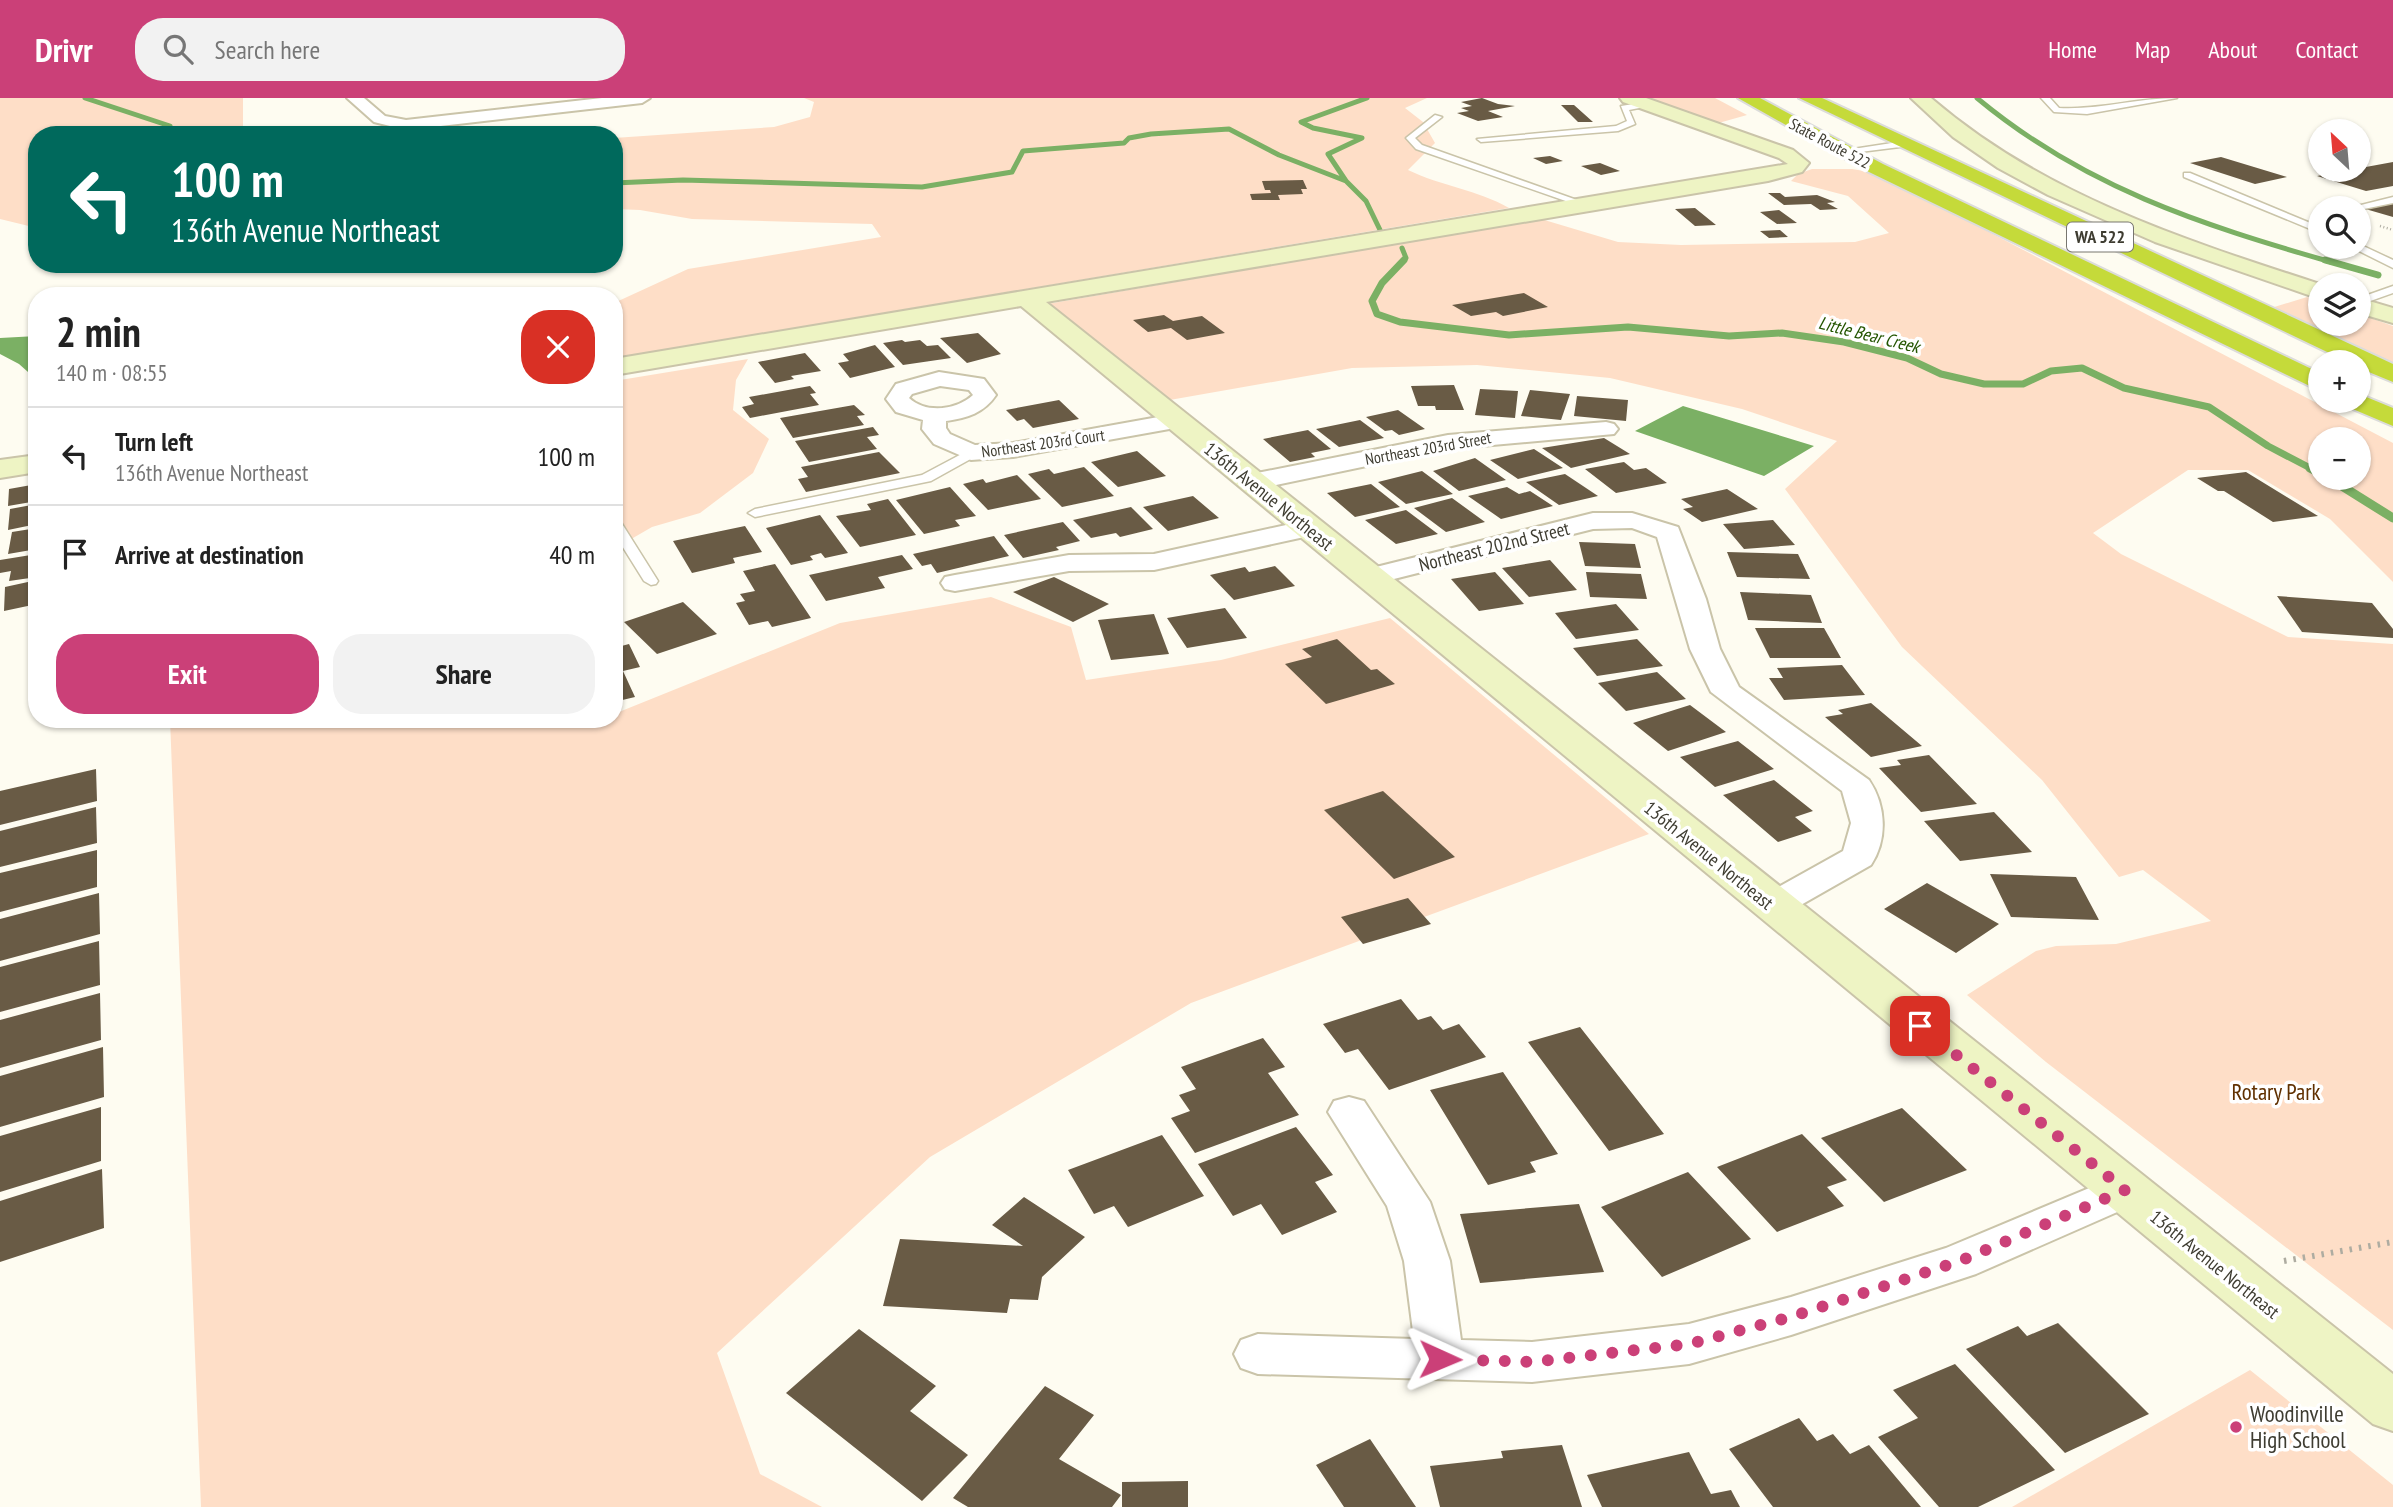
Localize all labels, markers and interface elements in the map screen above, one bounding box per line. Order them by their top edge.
search box [135,18,625,81]
text: Drivr [35,28,93,71]
icon: search [159,30,197,68]
text: Search here [215,33,320,66]
text: Home [2048,34,2097,65]
text: Map [2135,34,2170,65]
text: About [2208,34,2257,65]
text: Contact [2295,34,2358,65]
street label: State Route 522 [1786,113,1874,173]
north arrow [2308,119,2371,182]
map controls [2308,119,2371,490]
text: 100 m [171,147,284,211]
icon: left [56,154,147,245]
button: search [2308,196,2371,259]
text: 136th Avenue Northeast [171,209,440,251]
road number: WA 522 [2067,222,2133,252]
button: layers [2308,273,2371,336]
text: 2 min [56,304,141,359]
button: close [521,310,595,384]
water label: Little Bear Creek [1816,311,1924,359]
button: + [2308,350,2371,413]
text: 140 m · 08:55 [56,358,168,387]
street label: Northeast 203rd Court [980,424,1106,462]
text: Turn left [115,425,193,458]
street label: Northeast 203rd Street [1364,427,1493,469]
button: − [2308,427,2371,490]
street label: 136th Avenue Northeast [1199,436,1339,556]
icon: left [56,437,94,475]
text: 100 m [537,440,595,473]
text: 136th Avenue Northeast [115,458,308,487]
street label: Northeast 202nd Street [1416,515,1573,576]
icon: arrive [56,535,94,573]
text: Arrive at destination [115,538,304,571]
text: 40 m [549,538,595,571]
button: Exit [56,634,319,714]
button: Share [333,634,595,714]
street label: 136th Avenue Northeast [1639,795,1779,915]
pin [1890,996,1950,1056]
icon: arrive [1901,1007,1939,1045]
park label: Rotary Park [2232,1077,2321,1106]
street label: 136th Avenue Northeast [2145,1204,2285,1324]
position arrow [1403,1322,1477,1396]
place label: Woodinville High School [2250,1399,2346,1454]
marker: Woodinville High School [2228,1419,2244,1435]

